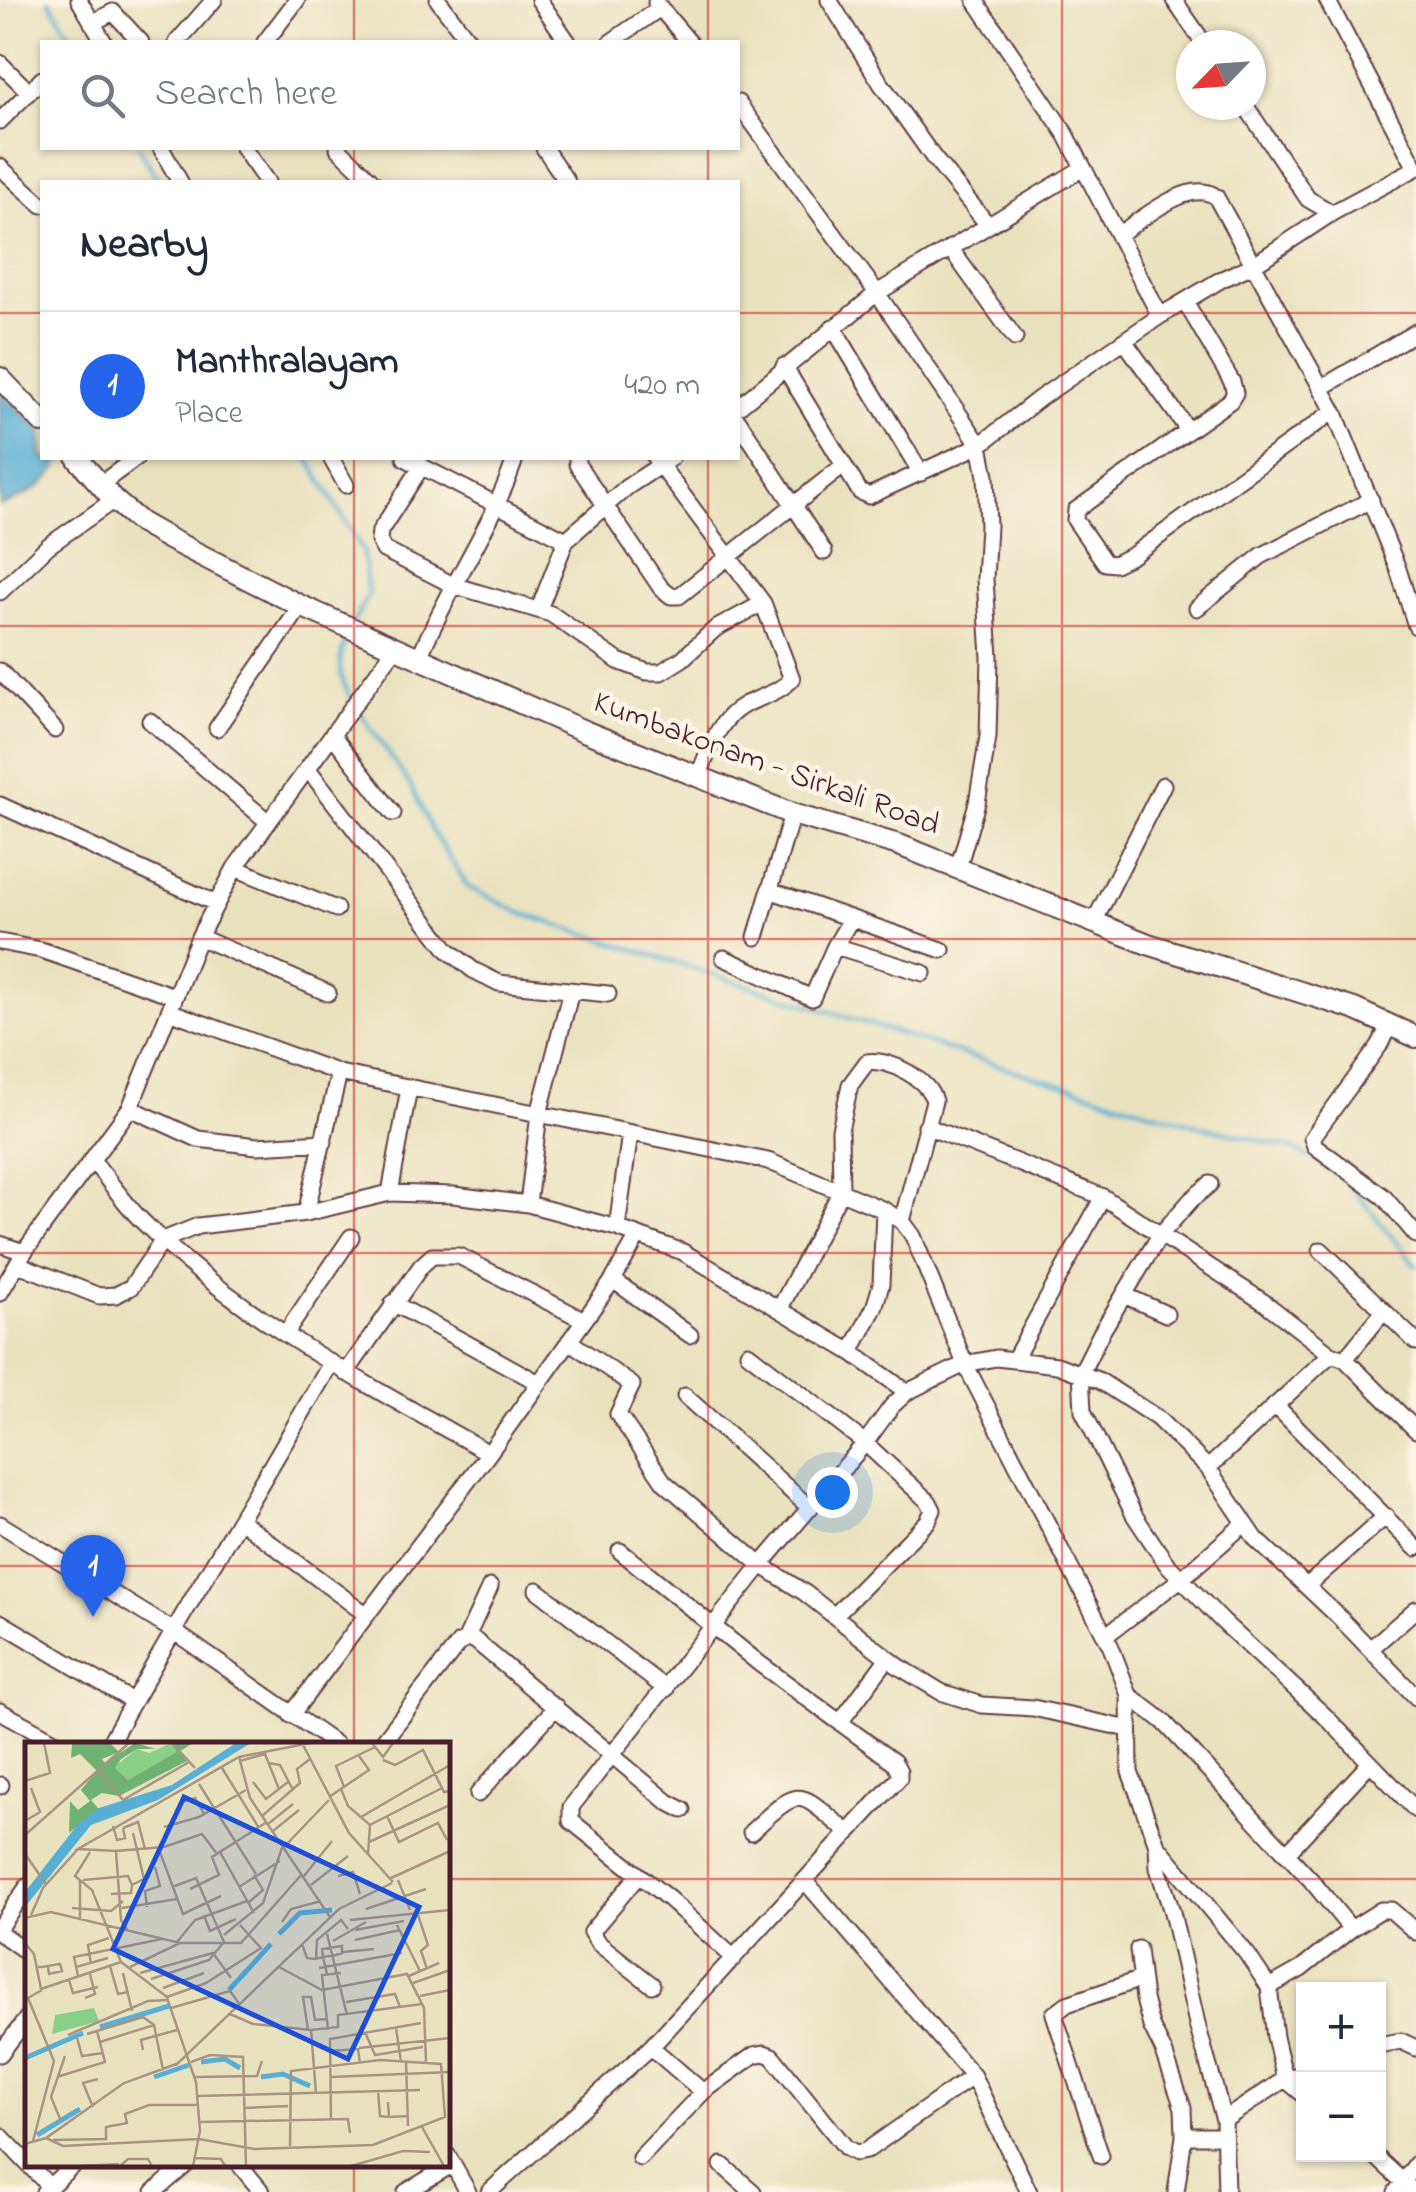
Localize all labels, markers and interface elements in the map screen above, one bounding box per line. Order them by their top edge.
north arrow [1176,30,1266,120]
search box [40,40,740,150]
text: Search here [155,67,337,123]
icon: search [75,68,130,123]
text: Nearby [80,215,208,276]
text: Manthralayam [175,335,398,391]
text: 1 [107,363,118,410]
text: 420 m [624,363,700,410]
text: Place [175,391,243,438]
street label: Kumbakonam - Sirkali Road [586,680,946,850]
your location [807,1467,858,1518]
pin: 1 [61,1534,126,1617]
inset map [25,1742,450,2167]
map controls [1296,1982,1386,2162]
button: + [1296,1982,1386,2072]
button: − [1296,2072,1386,2162]

